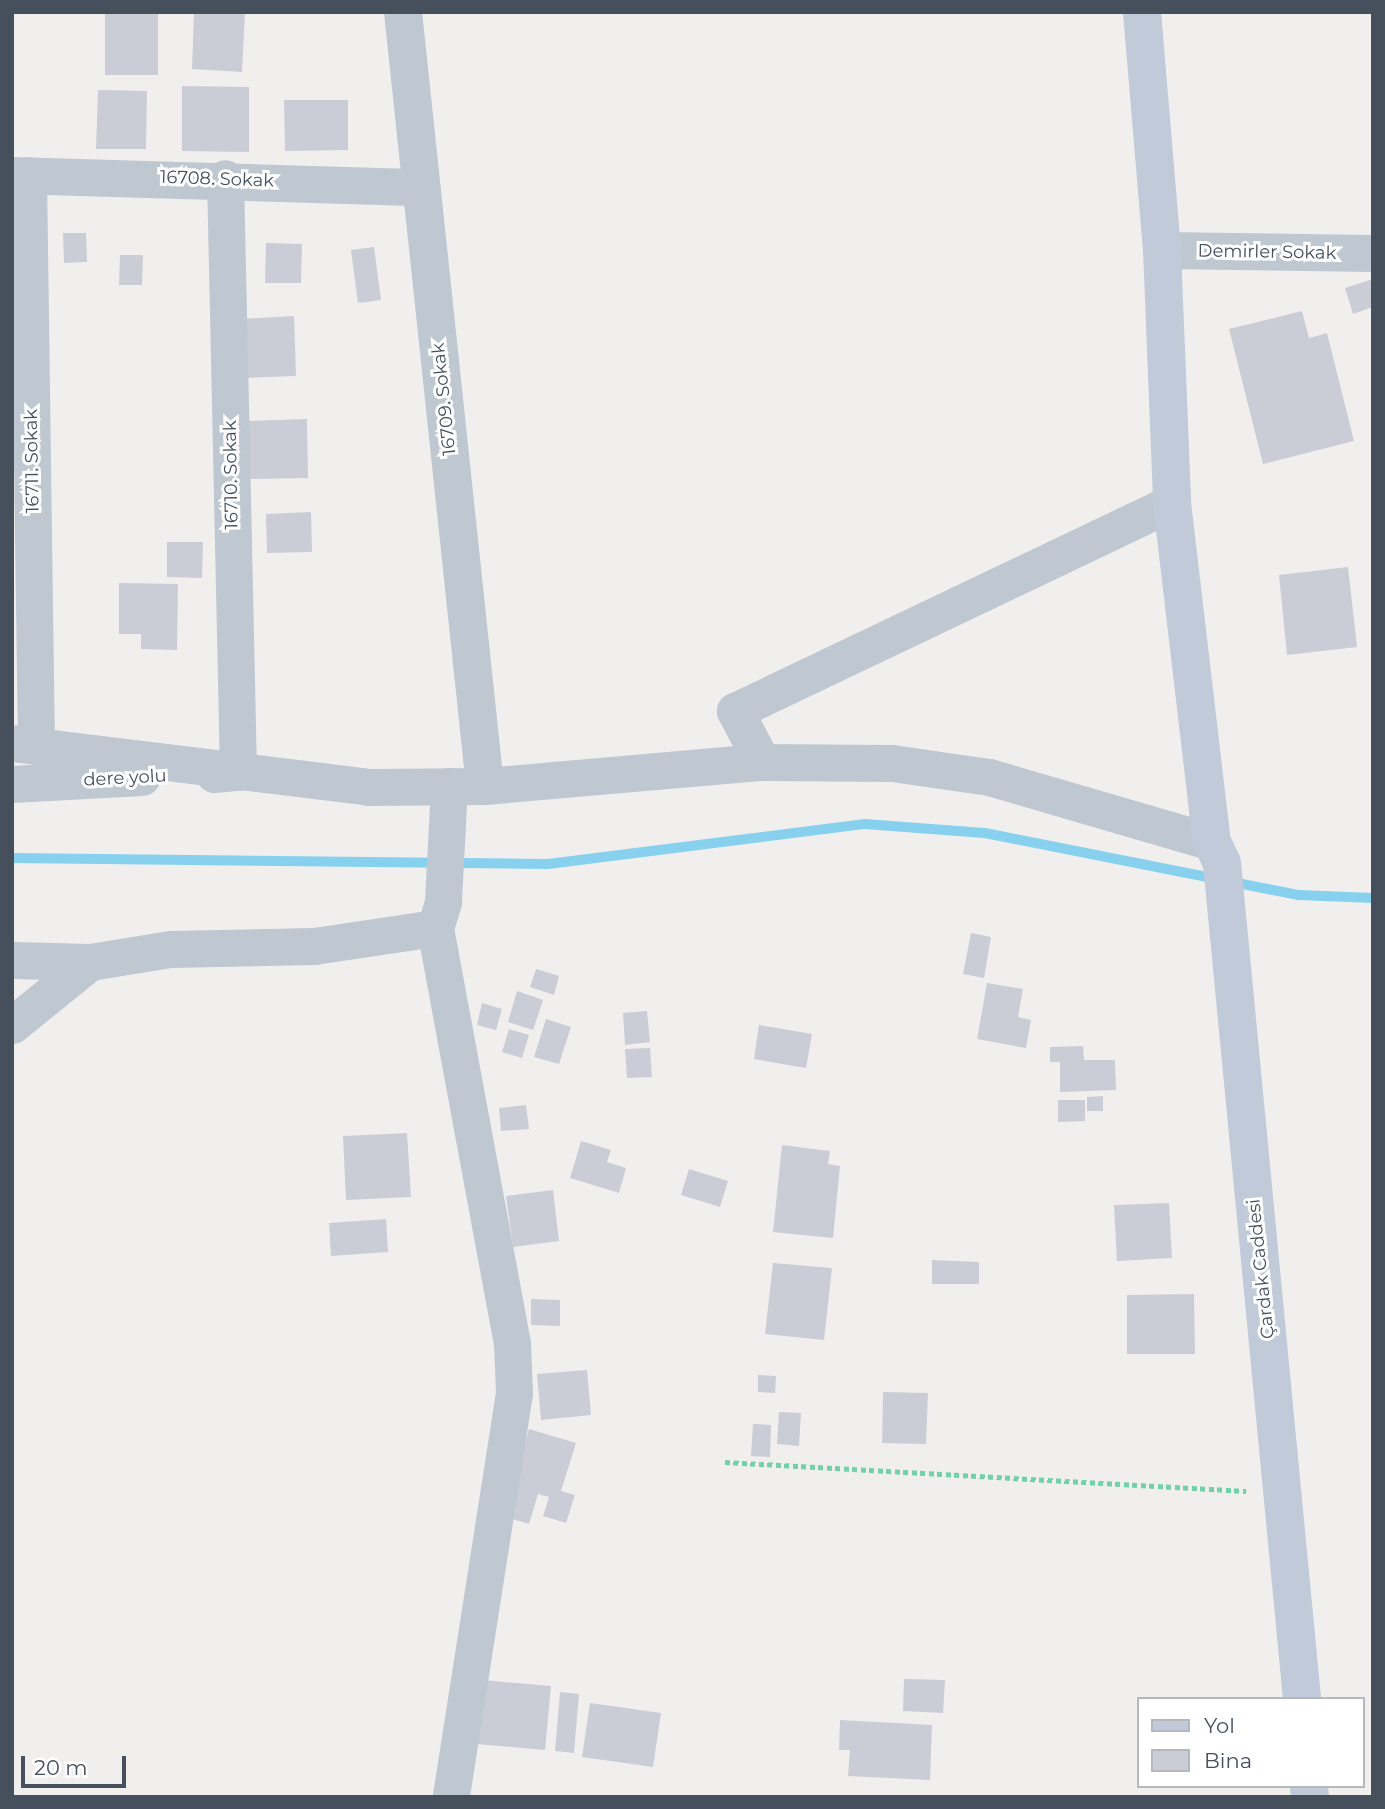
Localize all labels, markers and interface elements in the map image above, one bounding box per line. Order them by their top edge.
street label: 16708. Sokak [160,166,274,192]
street label: Demirler Sokak [1197,240,1337,264]
street label: 16709. Sokak [427,342,461,456]
street label: 16711. Sokak [20,409,44,513]
street label: 16710. Sokak [219,420,243,530]
street label: dere yolu [83,765,167,791]
street label: Çardak Caddesi [1243,1198,1279,1340]
legend [1136,1697,1364,1788]
text: Yol [1204,1713,1235,1738]
scale bar [24,1742,130,1786]
text: Bina [1204,1748,1252,1773]
text: 20 m [34,1755,88,1780]

